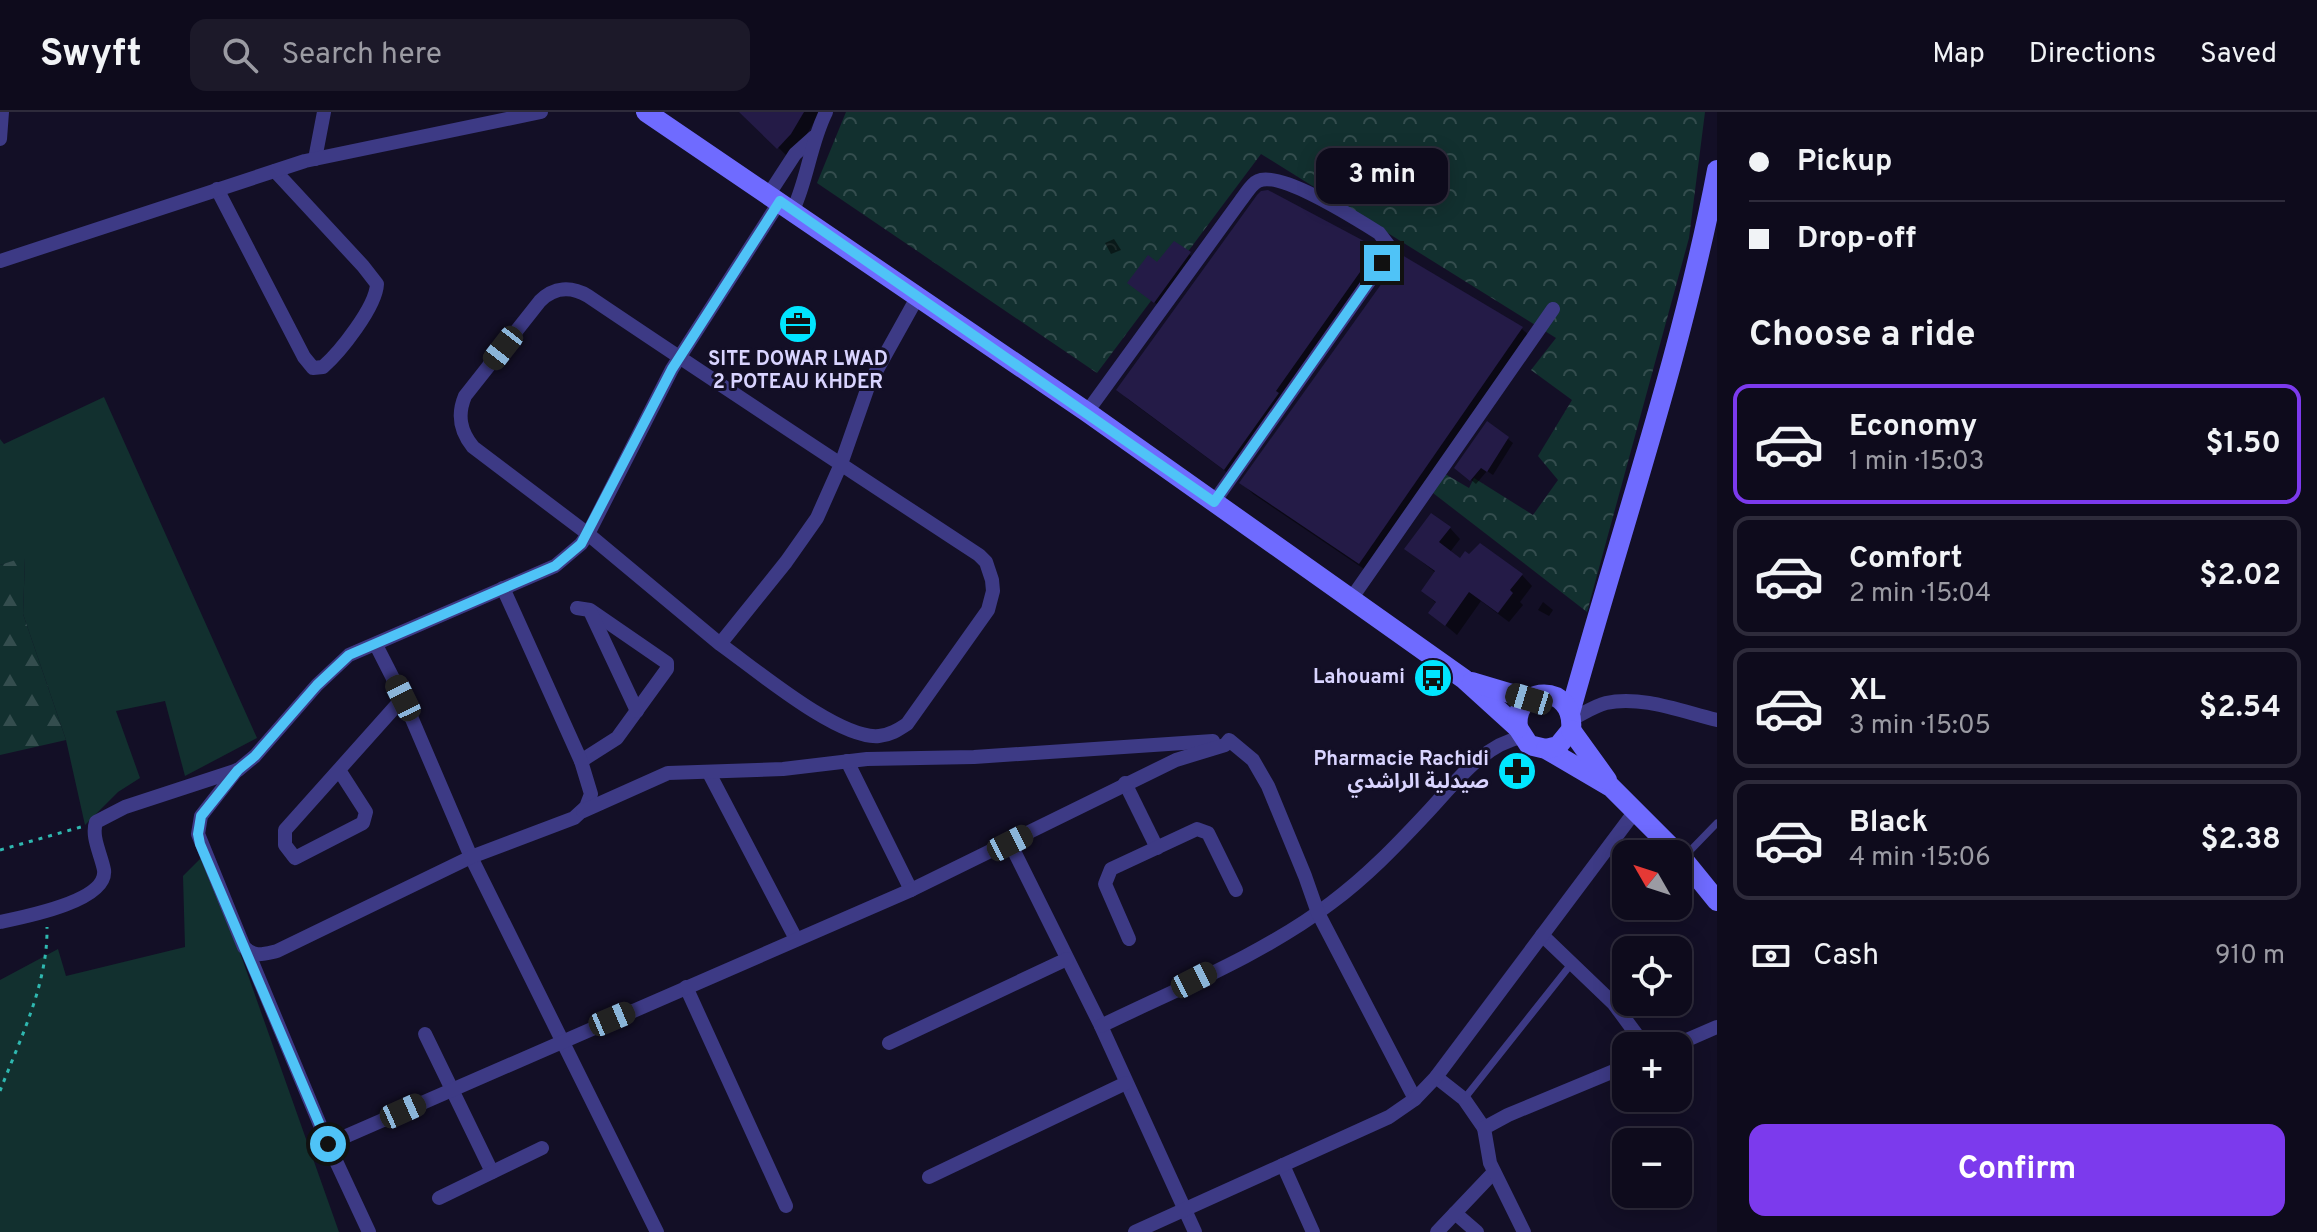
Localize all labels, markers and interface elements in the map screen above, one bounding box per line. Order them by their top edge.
search box [190,19,750,91]
text: Swyft [40,31,142,80]
icon: search [218,33,262,77]
text: Search here [282,37,442,74]
text: Map [1932,37,1985,73]
text: Directions [2029,37,2156,73]
text: Saved [2200,37,2277,73]
text: Pickup [1797,144,1892,181]
callout: 3 min [1316,147,1448,203]
text: 3 min [1348,159,1416,192]
text: Drop-off [1797,221,1916,258]
route end [1364,245,1400,281]
office icon: SITE DOWAR LWAD 2 POTEAU KHDER [777,303,819,345]
text: Choose a ride [1749,313,1975,359]
car [479,322,527,374]
place label: SITE DOWAR LWAD 2 POTEAU KHDER [708,347,888,396]
icon: car [1753,408,1825,480]
text: Economy [1849,409,1977,446]
text: $1.50 [2205,426,2281,463]
text: 1 min · 15:03 [1849,446,1984,479]
icon: car [1753,540,1825,612]
text: Comfort [1849,541,1962,578]
text: $2.02 [2199,558,2281,595]
text: 2 min · 15:04 [1849,578,1991,611]
bus stop icon: Lahouami [1412,657,1454,699]
place label: Lahouami [1313,665,1405,691]
car [382,671,424,725]
icon: car [1753,672,1825,744]
text: XL [1849,673,1886,710]
car [1503,681,1555,717]
text: $2.54 [2199,690,2281,727]
text: 3 min · 15:05 [1849,710,1991,743]
place label: Pharmacie Rachidi صيدلية الراشدي [1314,747,1489,798]
pharmacy icon: Pharmacie Rachidi صيدلية الراشدي [1496,750,1538,792]
icon: car [1753,804,1825,876]
text: Black [1849,805,1928,842]
car [983,821,1037,865]
text: $2.38 [2200,822,2281,859]
north arrow [1612,840,1692,920]
map controls [1612,840,1692,1208]
text: 4 min · 15:06 [1849,842,1991,875]
icon: cash [1749,934,1793,978]
button: locate [1612,936,1692,1016]
text: Cash [1813,938,1879,975]
text: 910 m [2215,940,2285,973]
car [1167,958,1221,1002]
car [585,999,639,1039]
button: + [1612,1032,1692,1112]
car [376,1090,430,1132]
button: Confirm [1749,1124,2285,1216]
route start [310,1126,346,1162]
button: − [1612,1128,1692,1208]

